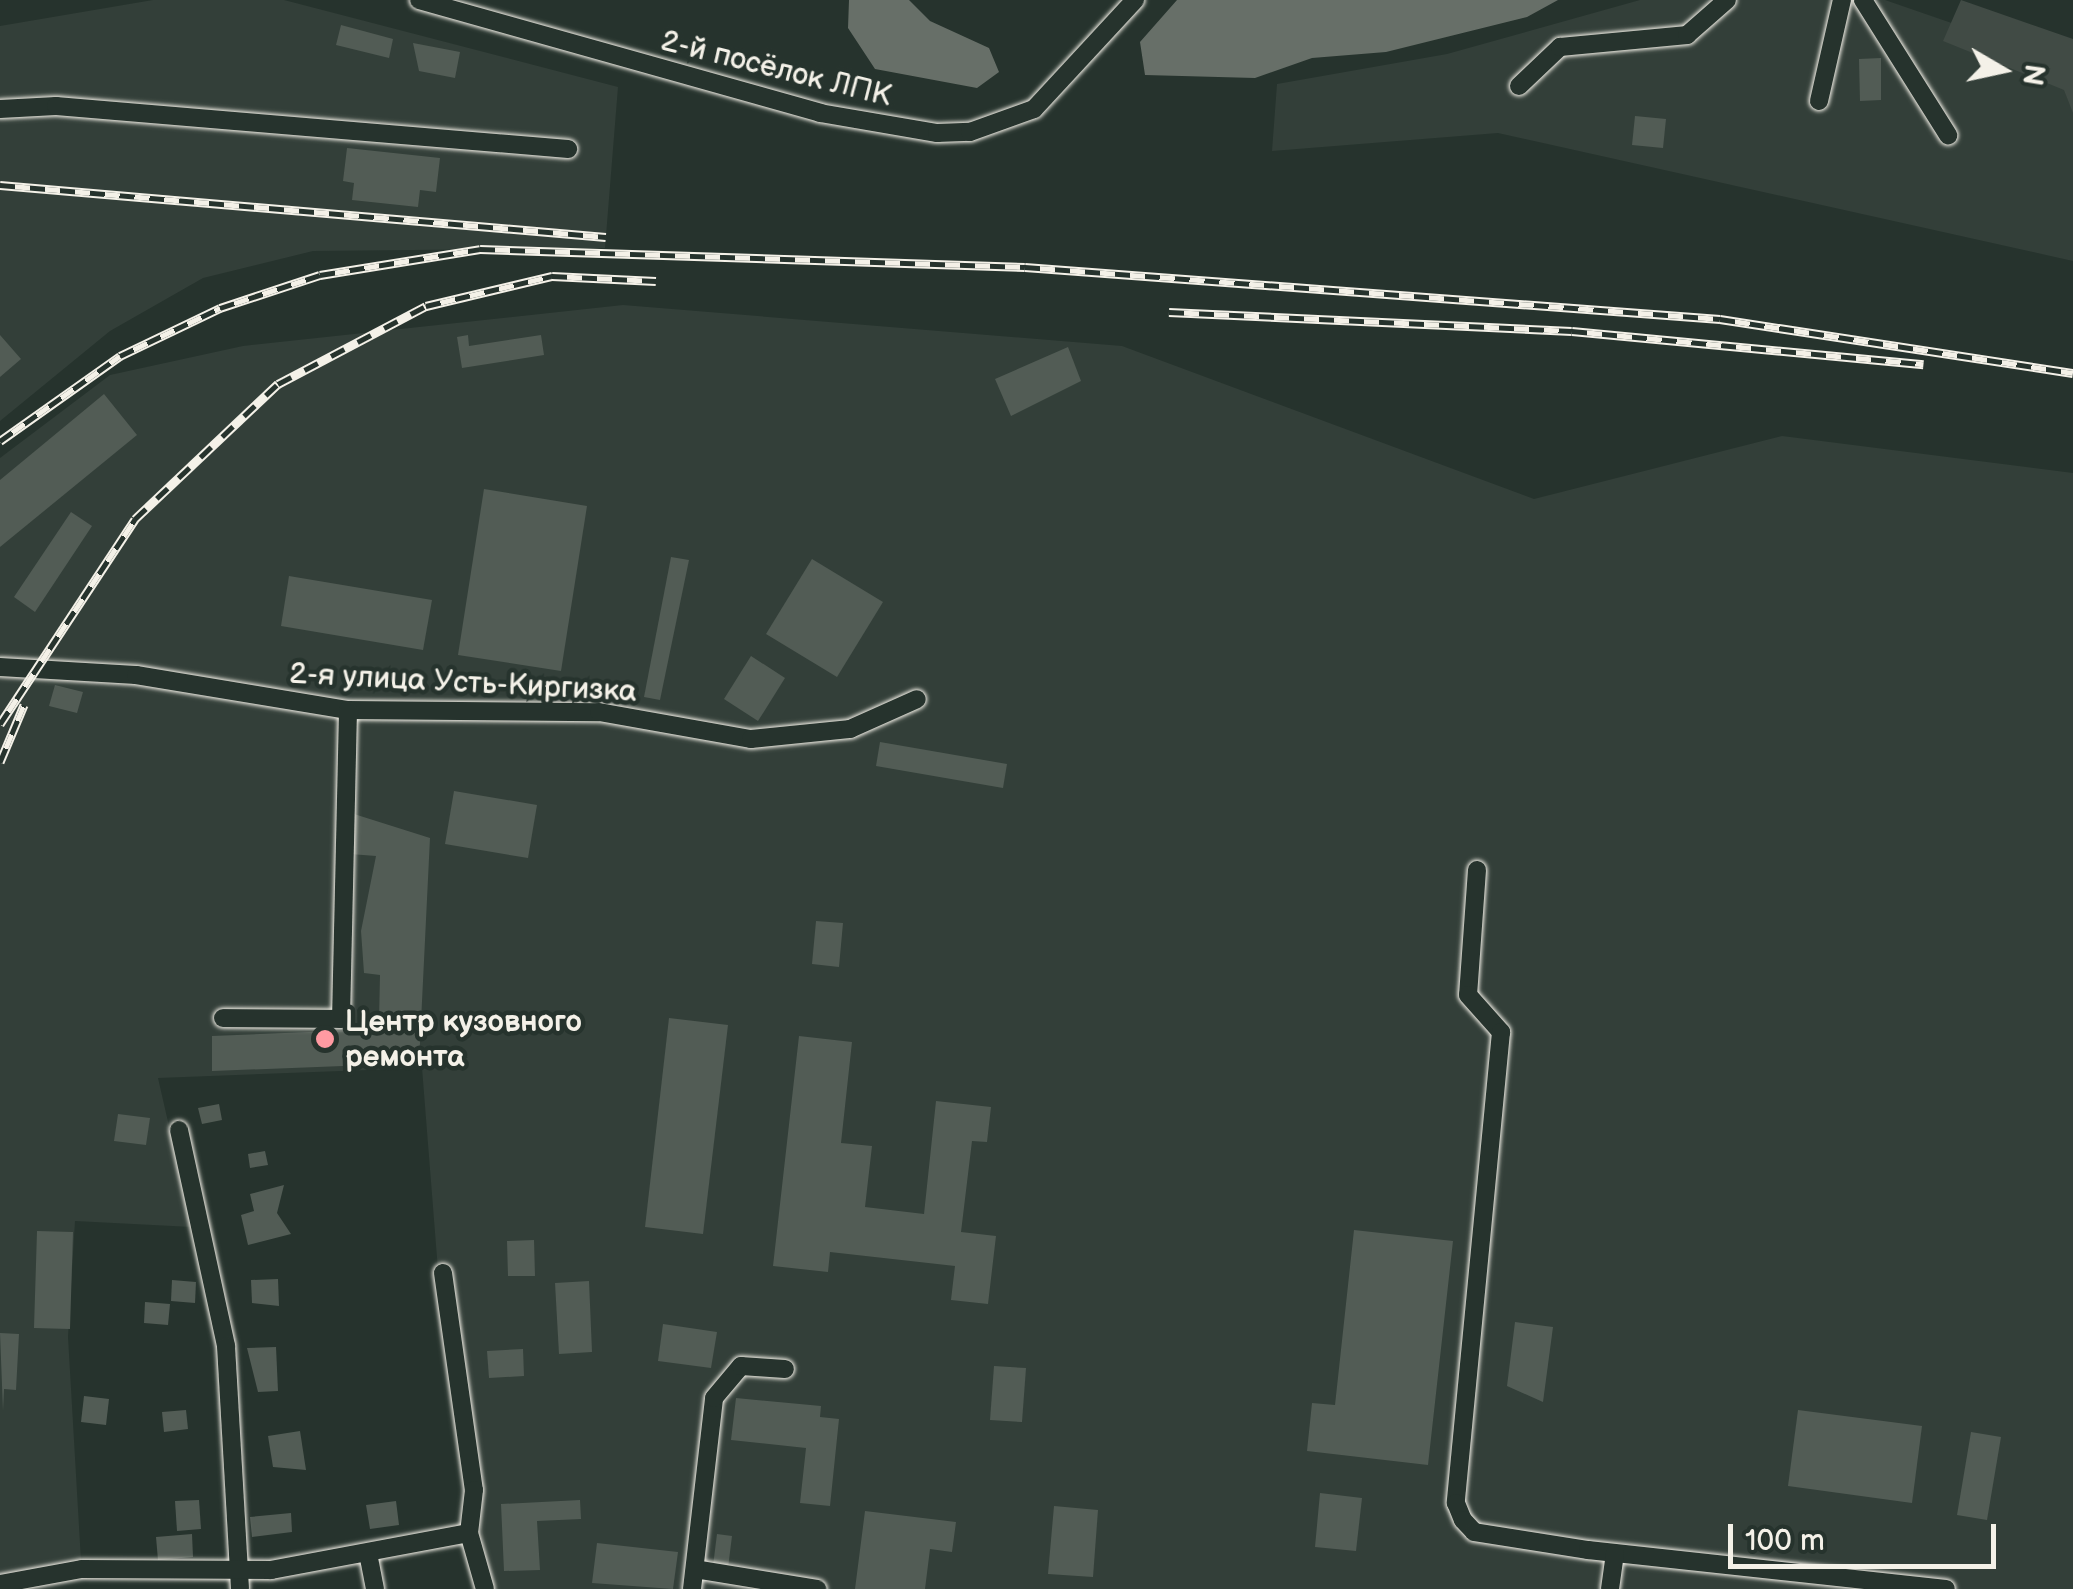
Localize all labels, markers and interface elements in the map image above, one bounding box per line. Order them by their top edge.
north arrow [1953,20,2053,120]
street label: 2-й посёлок ЛПК [657,23,895,115]
text: N [2015,62,2051,88]
street label: 2-я улица Усть-Киргизка [288,656,638,710]
place label: Центр кузовного ремонта [345,1004,582,1074]
marker: Центр кузовного ремонта [314,1028,336,1050]
scale bar [1733,1504,2000,1566]
text: 100 m [1745,1523,1825,1559]

